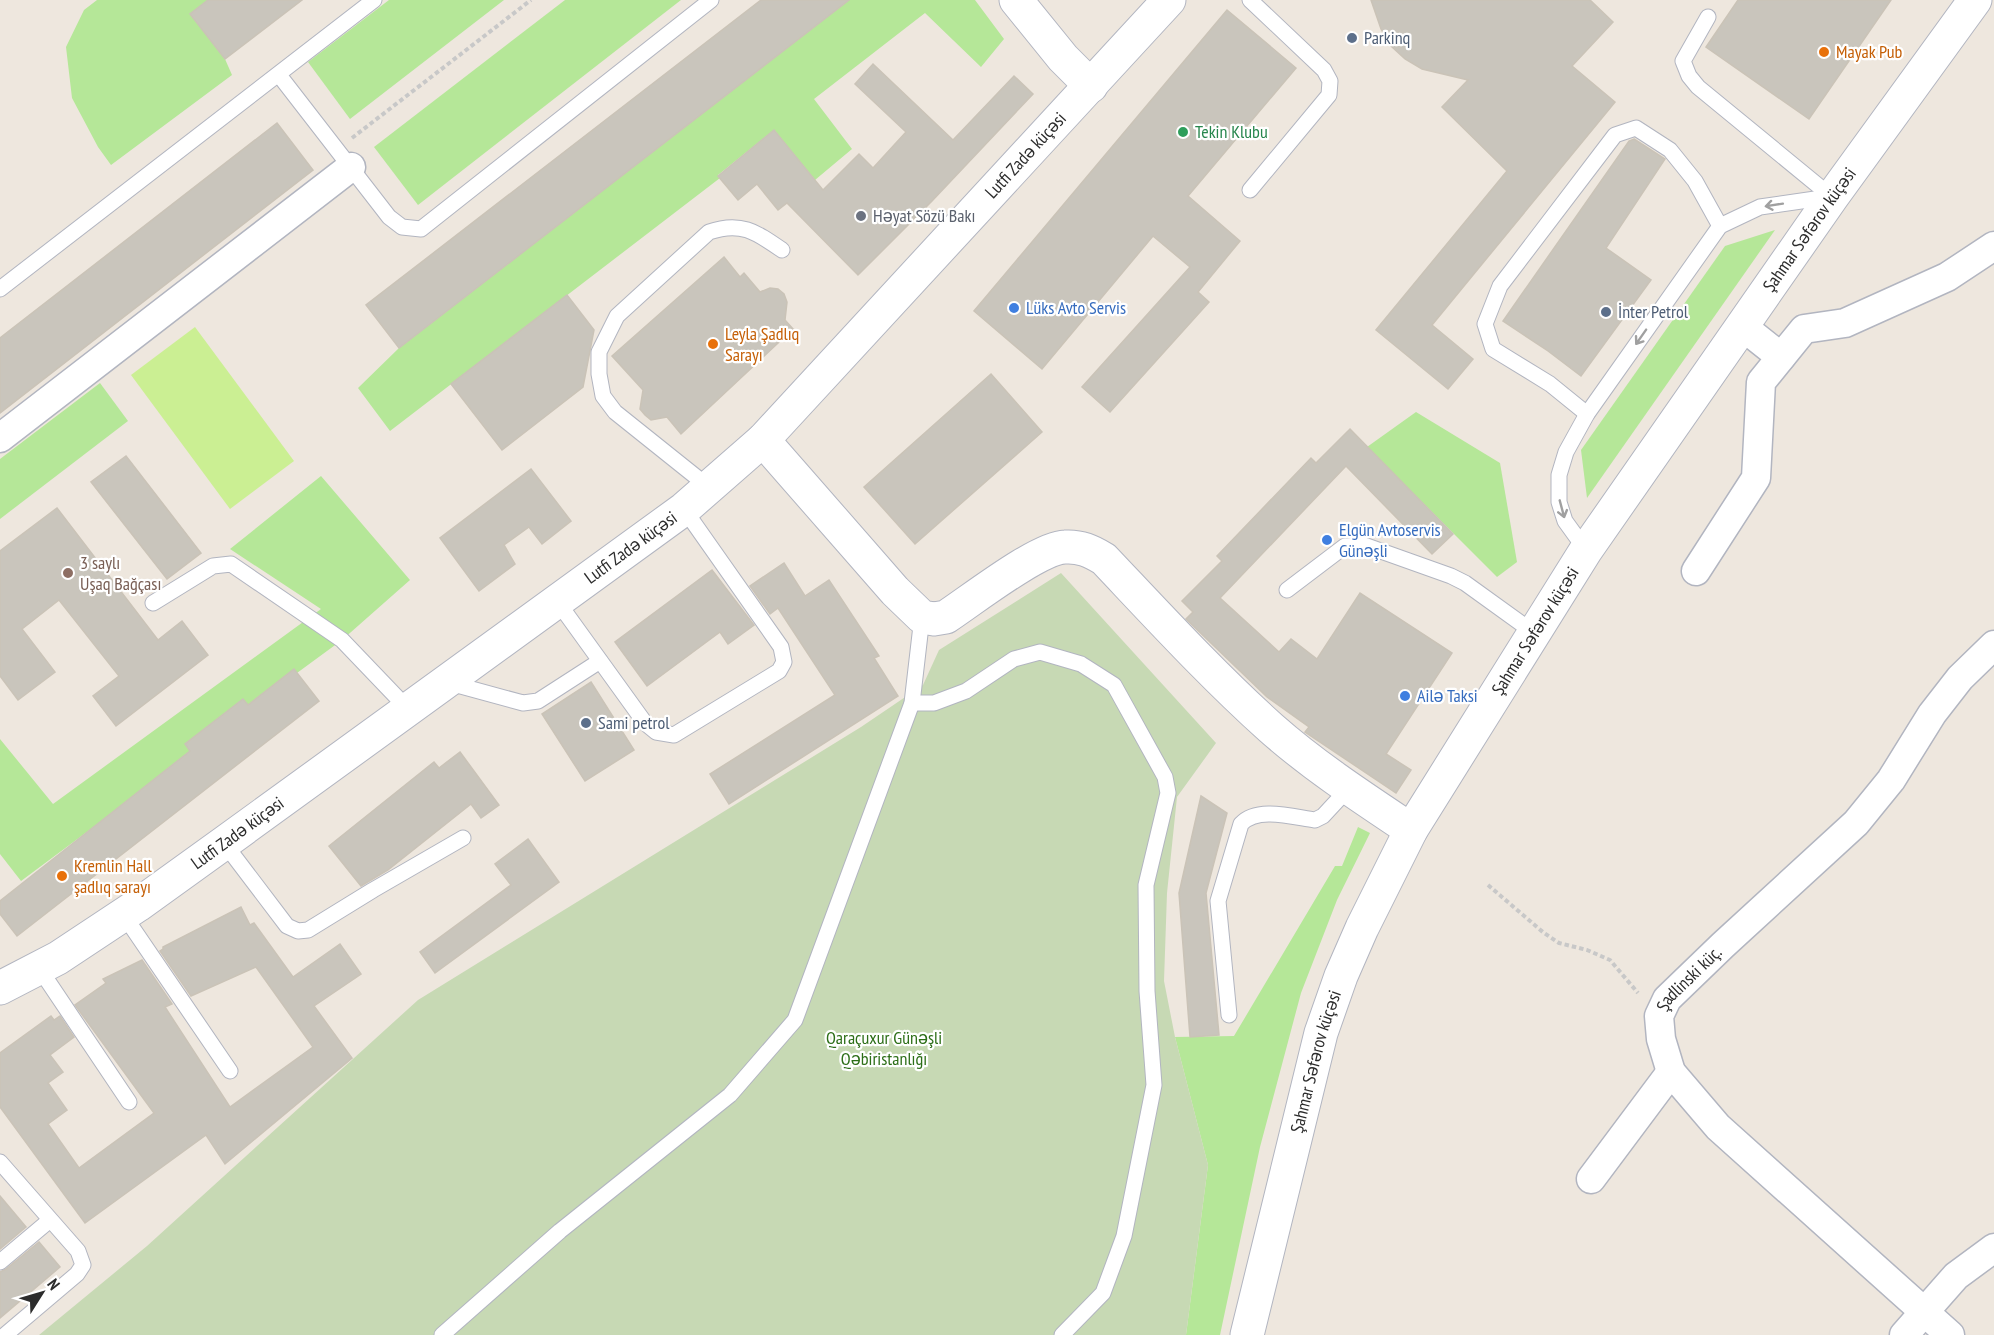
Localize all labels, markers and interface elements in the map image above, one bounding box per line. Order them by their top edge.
place label: Parkinq [1364,26,1410,49]
marker: Parkinq [1345,31,1359,45]
place label: Mayak Pub [1836,40,1902,63]
marker: Mayak Pub [1817,45,1831,59]
street label: Lutfi Zadə küçəsi [980,107,1071,203]
place label: Tekin Klubu [1195,120,1268,143]
marker: Tekin Klubu [1176,125,1190,139]
street label: Şahmar Səfərov küçəsi [1757,163,1861,296]
one-way arrow [1764,200,1784,211]
place label: Həyat Sözü Bakı [873,204,975,227]
marker: Həyat Sözü Bakı [854,209,868,223]
place label: Lüks Avto Servis [1026,296,1126,319]
place label: İnter Petrol [1618,300,1689,323]
marker: Lüks Avto Servis [1007,301,1021,315]
marker: İnter Petrol [1599,305,1613,319]
place label: Leyla Şadlıq Sarayı [725,322,799,366]
one-way arrow [1635,329,1647,345]
marker: Leyla Şadlıq Sarayı [706,337,720,351]
one-way arrow [1557,499,1568,518]
street label: Lutfi Zadə küçəsi [580,506,681,589]
place label: Elgün Avtoservis Günəşli [1339,518,1441,562]
marker: Elgün Avtoservis Günəşli [1320,533,1334,547]
place label: 3 saylı Uşaq Bağçası [80,551,161,595]
street label: Şahmar Səfərov küçəsi [1486,562,1584,699]
marker: 3 saylı Uşaq Bağçası [61,566,75,580]
place label: Ailə Taksi [1417,684,1478,707]
marker: Ailə Taksi [1398,689,1412,703]
place label: Sami petrol [598,711,670,734]
marker: Sami petrol [579,716,593,730]
street label: Lutfi Zadə küçəsi [186,791,288,874]
place label: Kremlin Hall şadlıq sarayı [74,854,152,898]
marker: Kremlin Hall şadlıq sarayı [55,869,69,883]
street label: Şadlinski küç. [1651,941,1726,1015]
street label: Şahmar Səfərov küçəsi [1285,987,1346,1135]
park label: Qaraçuxur Günəşli Qəbiristanlığı [826,1026,942,1070]
north arrow [12,1263,72,1323]
text: N [43,1275,65,1293]

